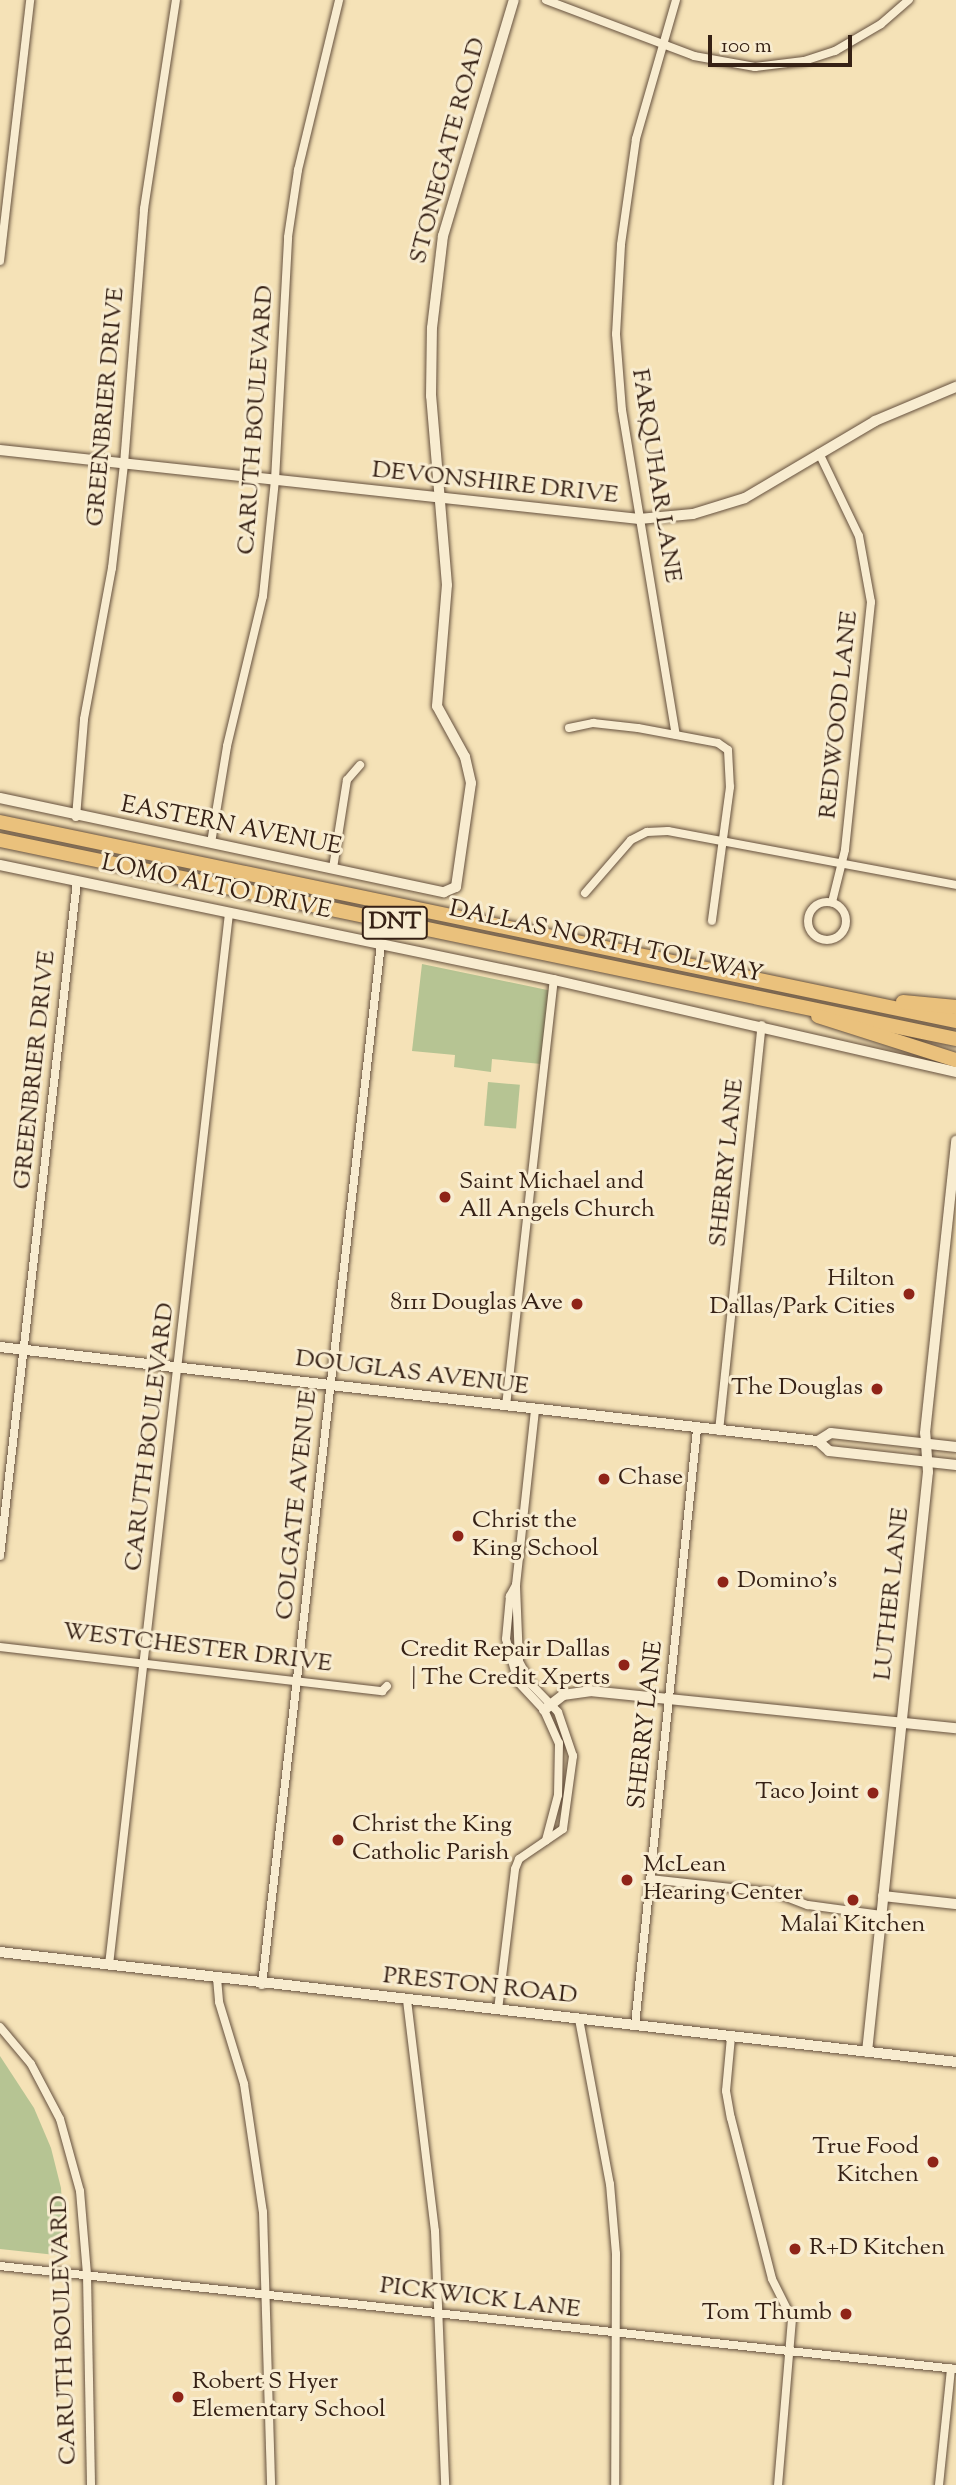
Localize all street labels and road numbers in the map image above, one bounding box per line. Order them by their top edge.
street label: STONEGATE ROAD [405,35,493,267]
street label: CARUTH BOULEVARD [233,284,281,556]
street label: GREENBRIER DRIVE [82,286,132,528]
street label: FARQUHAR LANE [624,367,686,585]
street label: DEVONSHIRE DRIVE [370,457,620,511]
street label: REDWOOD LANE [815,610,865,820]
street label: EASTERN AVENUE [118,791,344,863]
street label: LOMO ALTO DRIVE [98,850,334,926]
street label: DALLAS NORTH TOLLWAY [446,896,766,990]
road number: DNT [362,904,428,942]
street label: GREENBRIER DRIVE [9,949,63,1191]
street label: SHERRY LANE [705,1078,751,1248]
street label: CARUTH BOULEVARD [120,1301,182,1573]
street label: DOUGLAS AVENUE [294,1345,530,1403]
street label: COLGATE AVENUE [272,1389,324,1621]
street label: LUTHER LANE [870,1506,916,1682]
street label: WESTCHESTER DRIVE [61,1618,333,1680]
street label: SHERRY LANE [624,1640,670,1810]
street label: PRESTON ROAD [381,1962,579,2012]
street label: CARUTH BOULEVARD [46,2195,84,2465]
street label: PICKWICK LANE [378,2272,582,2326]

